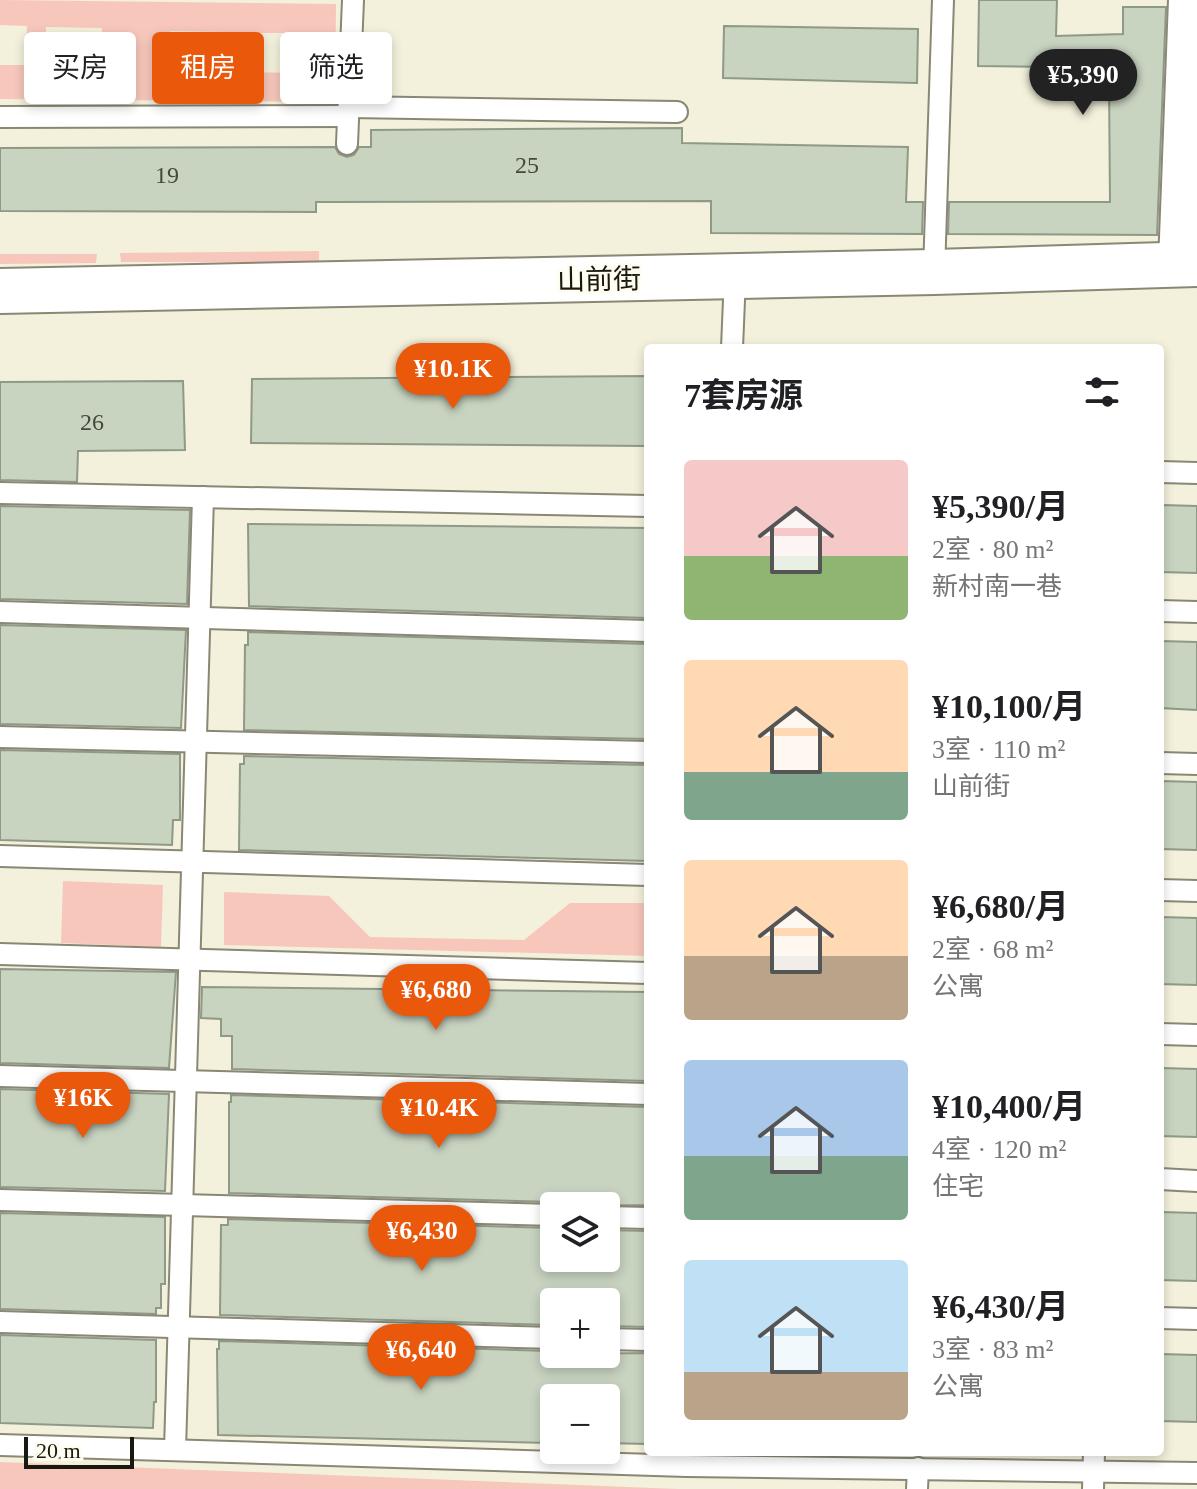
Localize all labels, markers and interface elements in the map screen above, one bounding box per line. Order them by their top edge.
chip: 买房 [24,32,136,104]
chip: 租房 [152,32,264,104]
chip: 筛选 [280,32,392,104]
pin: ¥5,390 [1018,49,1148,117]
text: ¥5,390 [1047,60,1119,89]
house number: 25 [515,152,539,178]
house number: 19 [155,162,179,188]
street label: 山前街 [557,263,641,296]
pin: ¥10.1K [388,343,518,411]
text: ¥10.1K [414,354,492,383]
icon: filters [1080,370,1124,414]
text: 7套房源 [684,377,803,414]
house number: 26 [80,409,104,435]
text: ¥5,390/月 [932,488,1069,525]
icon: home [748,492,844,588]
text: 2室 · 80 m² [932,535,1053,564]
text: 新村南一巷 [932,572,1062,601]
text: ¥10,100/月 [932,688,1086,725]
icon: home [748,692,844,788]
text: 3室 · 110 m² [932,735,1065,764]
text: 山前街 [932,772,1010,801]
text: ¥6,680/月 [932,888,1069,925]
icon: home [748,892,844,988]
text: 2室 · 68 m² [932,935,1053,964]
pin: ¥6,680 [371,964,501,1032]
text: 公寓 [932,972,984,1001]
text: ¥6,680 [400,975,472,1004]
pin: ¥16K [36,1072,130,1140]
pin: ¥10.4K [374,1082,504,1150]
text: ¥16K [53,1083,113,1112]
text: ¥10,400/月 [932,1088,1086,1125]
icon: home [748,1092,844,1188]
text: ¥10.4K [400,1093,478,1122]
text: 4室 · 120 m² [932,1135,1066,1164]
text: 住宅 [932,1172,984,1201]
map controls [540,1192,620,1464]
button: layers [540,1192,620,1272]
pin: ¥6,430 [357,1205,487,1273]
text: ¥6,430 [386,1216,458,1245]
button: + [540,1288,620,1368]
text: ¥6,430/月 [932,1288,1069,1325]
icon: home [748,1292,844,1388]
pin: ¥6,640 [356,1324,486,1392]
text: ¥6,640 [385,1335,457,1364]
text: 3室 · 83 m² [932,1335,1053,1364]
text: 公寓 [932,1372,984,1401]
button: − [540,1384,620,1464]
scale bar [24,1433,134,1469]
text: 20 m [36,1438,81,1463]

